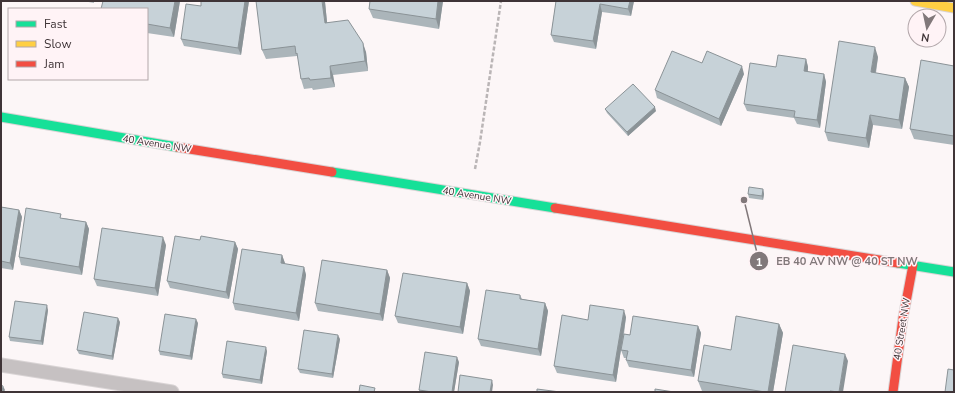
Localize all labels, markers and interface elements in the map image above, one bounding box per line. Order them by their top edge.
legend [8,8,148,80]
north arrow [907,8,947,48]
text: Fast [44,16,67,32]
text: N [920,29,931,45]
text: Slow [44,36,72,52]
text: Jam [43,56,65,72]
street label: 40 Avenue NW [122,132,192,156]
street label: 40 Avenue NW [442,184,512,208]
callout: EB 40 AV NW @ 40 ST NW [749,250,926,273]
text: 1 [755,254,763,270]
text: EB 40 AV NW @ 40 ST NW [776,254,919,269]
street label: 40 Street NW [890,297,914,361]

